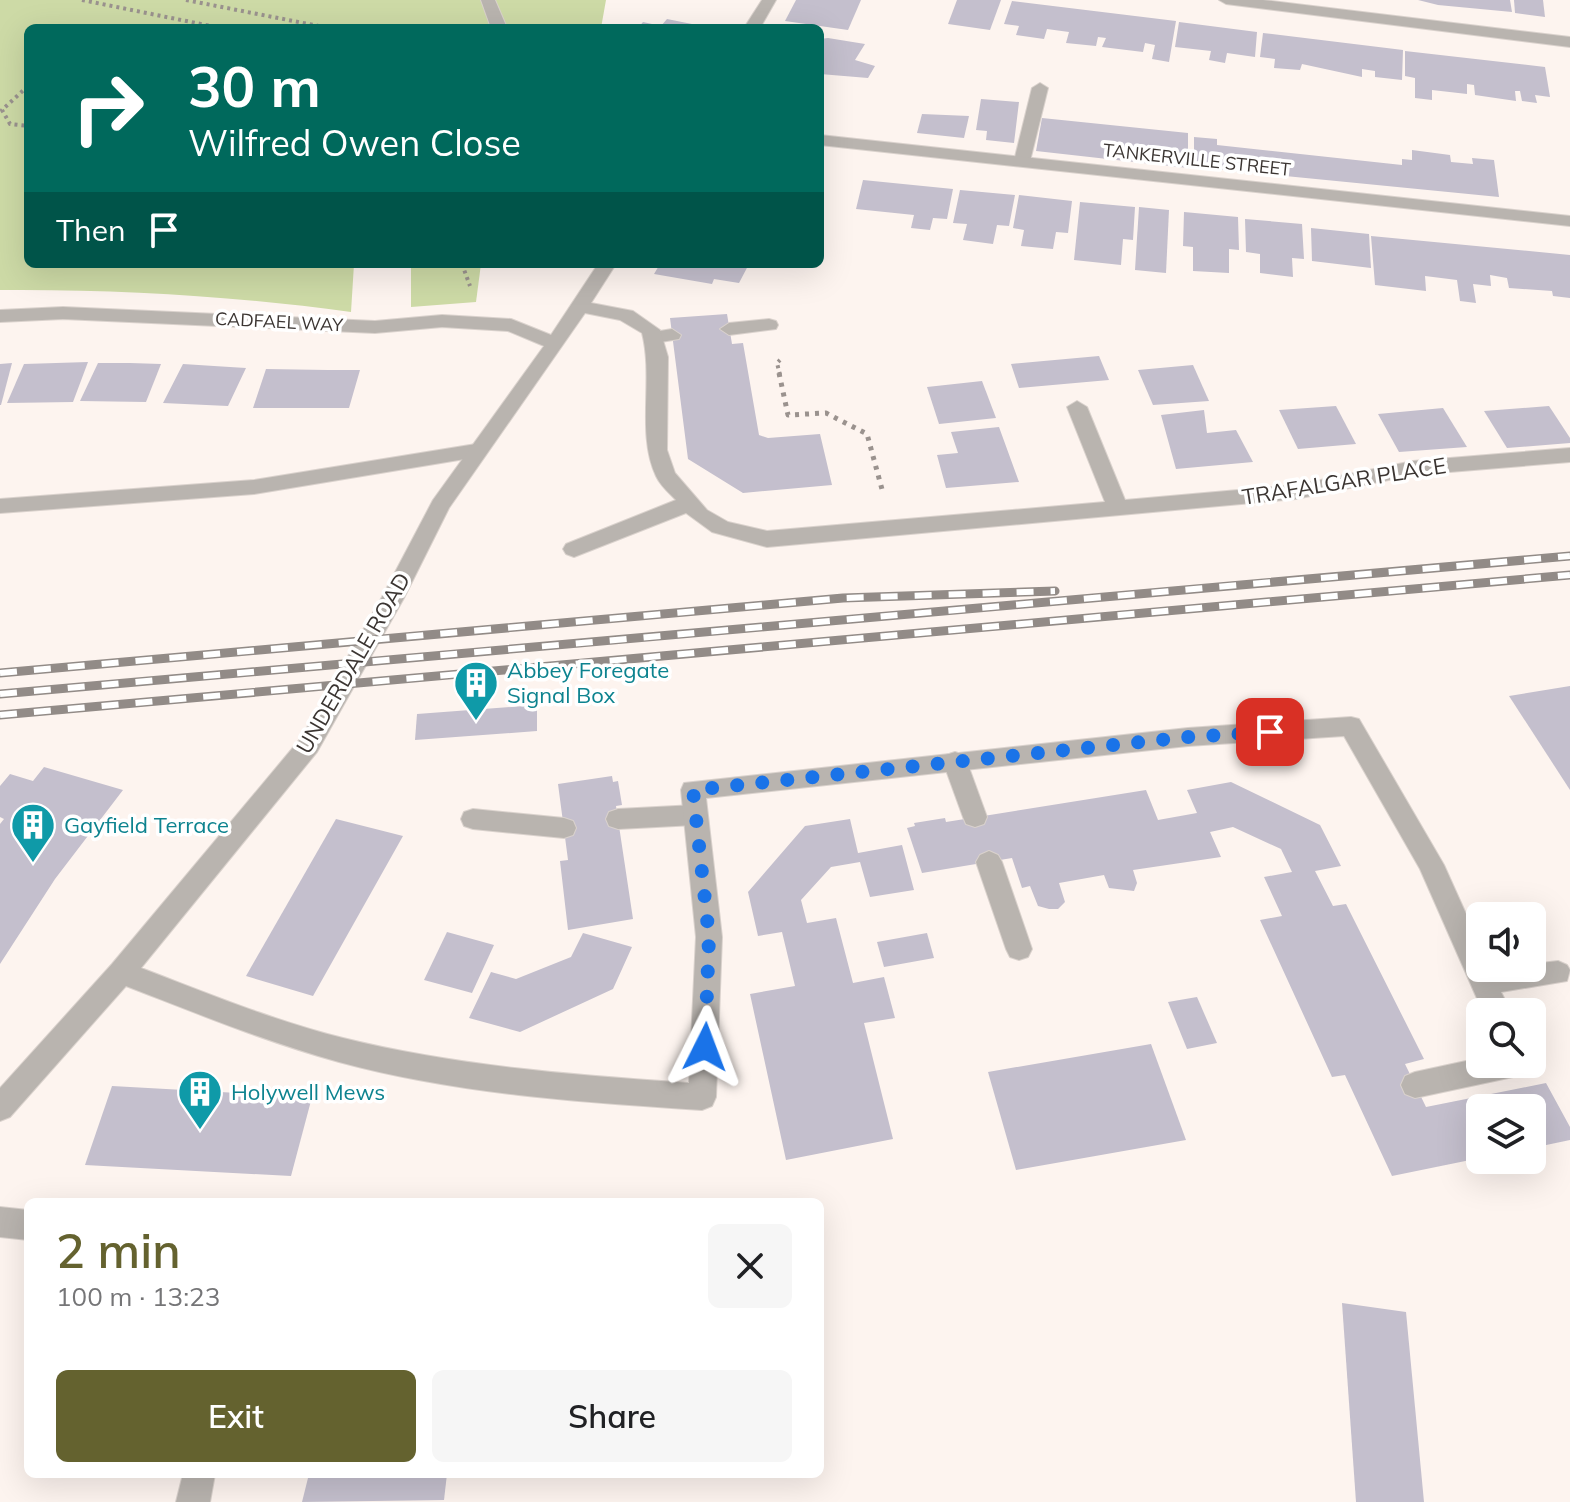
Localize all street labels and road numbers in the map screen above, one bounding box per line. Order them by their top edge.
street label: TANKERVILLE STREET [1102,138,1292,181]
street label: CADFAEL WAY [214,307,345,336]
street label: TRAFALGAR PLACE [1240,451,1448,511]
street label: UNDERDALE ROAD [290,567,416,759]

